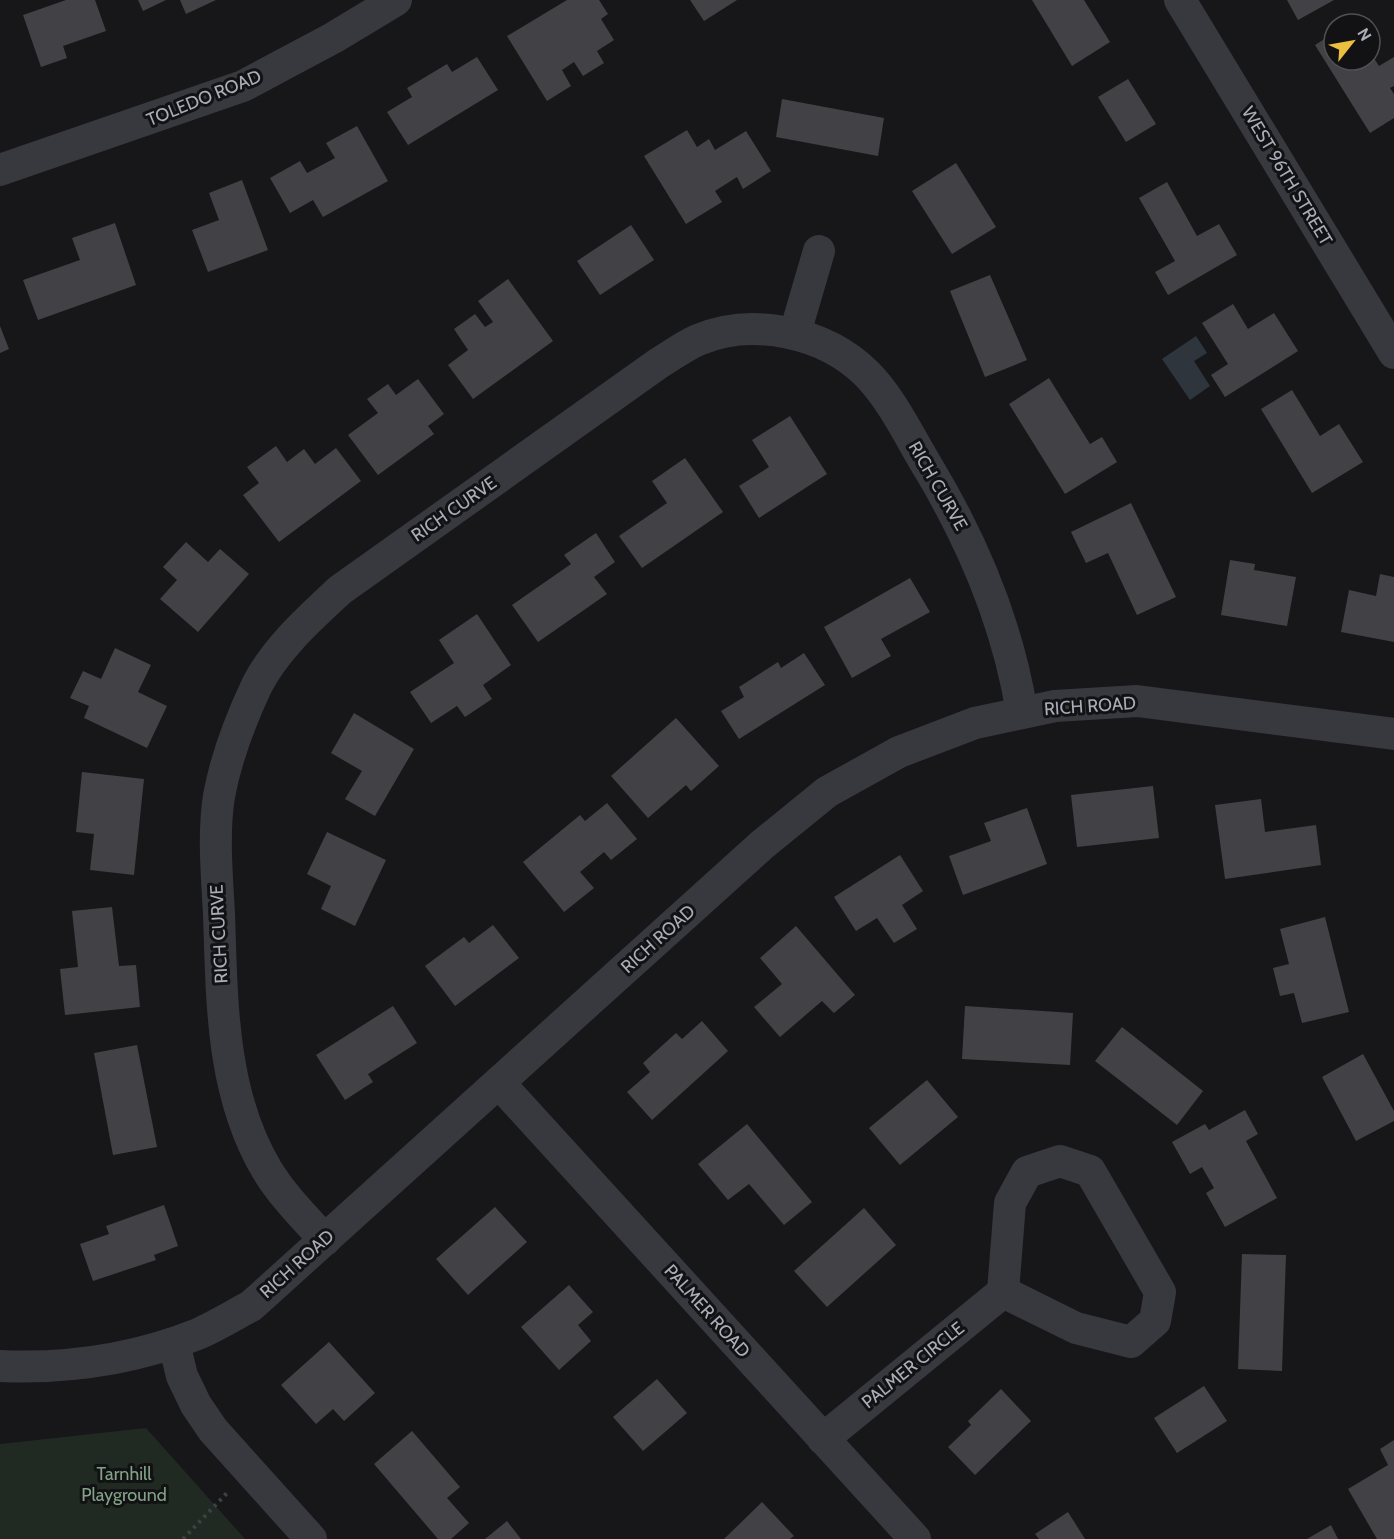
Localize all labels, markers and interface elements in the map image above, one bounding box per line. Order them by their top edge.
north arrow [1322,12,1382,72]
text: N [1353,25,1375,44]
street label: TOLEDO ROAD [143,65,265,131]
street label: WEST 96TH STREET [1237,103,1337,250]
street label: RICH CURVE [904,438,972,534]
street label: RICH CURVE [407,472,501,546]
street label: RICH ROAD [1043,692,1137,720]
street label: RICH CURVE [205,884,233,984]
street label: RICH ROAD [616,900,700,978]
street label: RICH ROAD [255,1225,339,1303]
street label: PALMER ROAD [659,1260,755,1362]
street label: PALMER CIRCLE [857,1317,969,1413]
park label: Tarnhill Playground [81,1463,167,1506]

